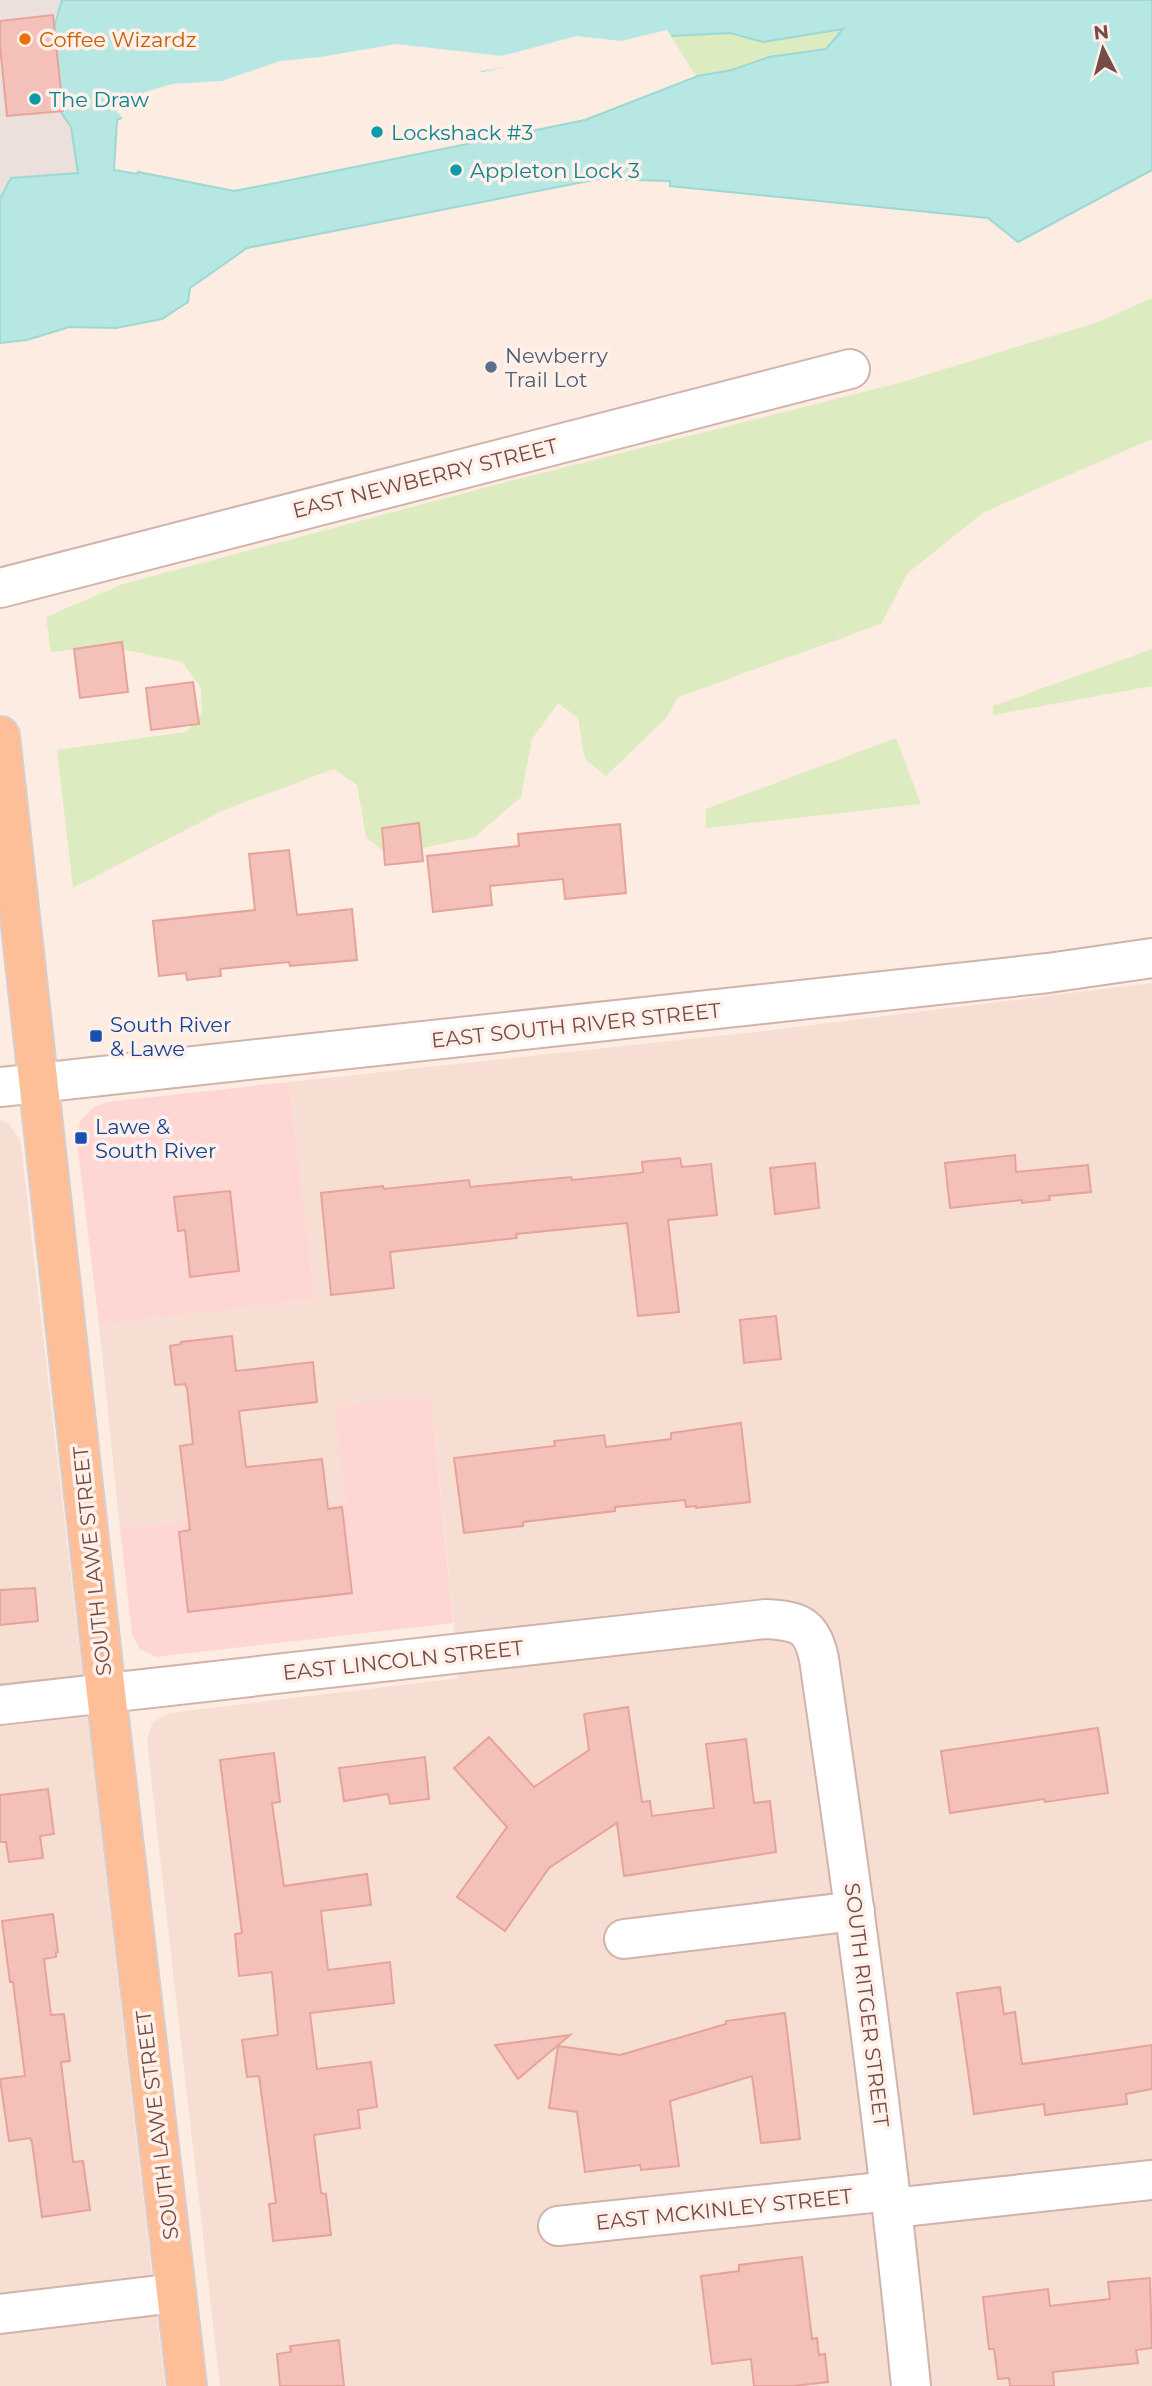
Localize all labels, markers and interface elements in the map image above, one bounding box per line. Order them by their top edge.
north arrow [1068,14,1138,84]
text: N [1092,20,1110,45]
place label: Coffee Wizardz [39,27,196,52]
marker: Coffee Wizardz [17,31,33,47]
place label: The Draw [49,87,150,112]
marker: The Draw [27,91,43,107]
place label: Lockshack #3 [391,120,533,145]
marker: Lockshack #3 [369,124,385,140]
place label: Appleton Lock 3 [470,158,640,183]
marker: Appleton Lock 3 [448,162,464,178]
place label: Newberry Trail Lot [505,343,608,392]
marker: Newberry Trail Lot [483,359,499,375]
street label: EAST NEWBERRY STREET [290,433,560,523]
street label: EAST SOUTH RIVER STREET [430,997,722,1053]
place label: South River & Lawe [110,1012,231,1061]
marker: South River & Lawe [88,1028,104,1044]
place label: Lawe & South River [95,1114,216,1163]
marker: Lawe & South River [73,1130,89,1146]
street label: SOUTH LAWE STREET [68,1445,116,1677]
street label: EAST LINCOLN STREET [281,1635,525,1685]
street label: SOUTH RITGER STREET [840,1881,894,2129]
street label: SOUTH LAWE STREET [131,2009,183,2241]
street label: EAST MCKINLEY STREET [594,2183,854,2235]

